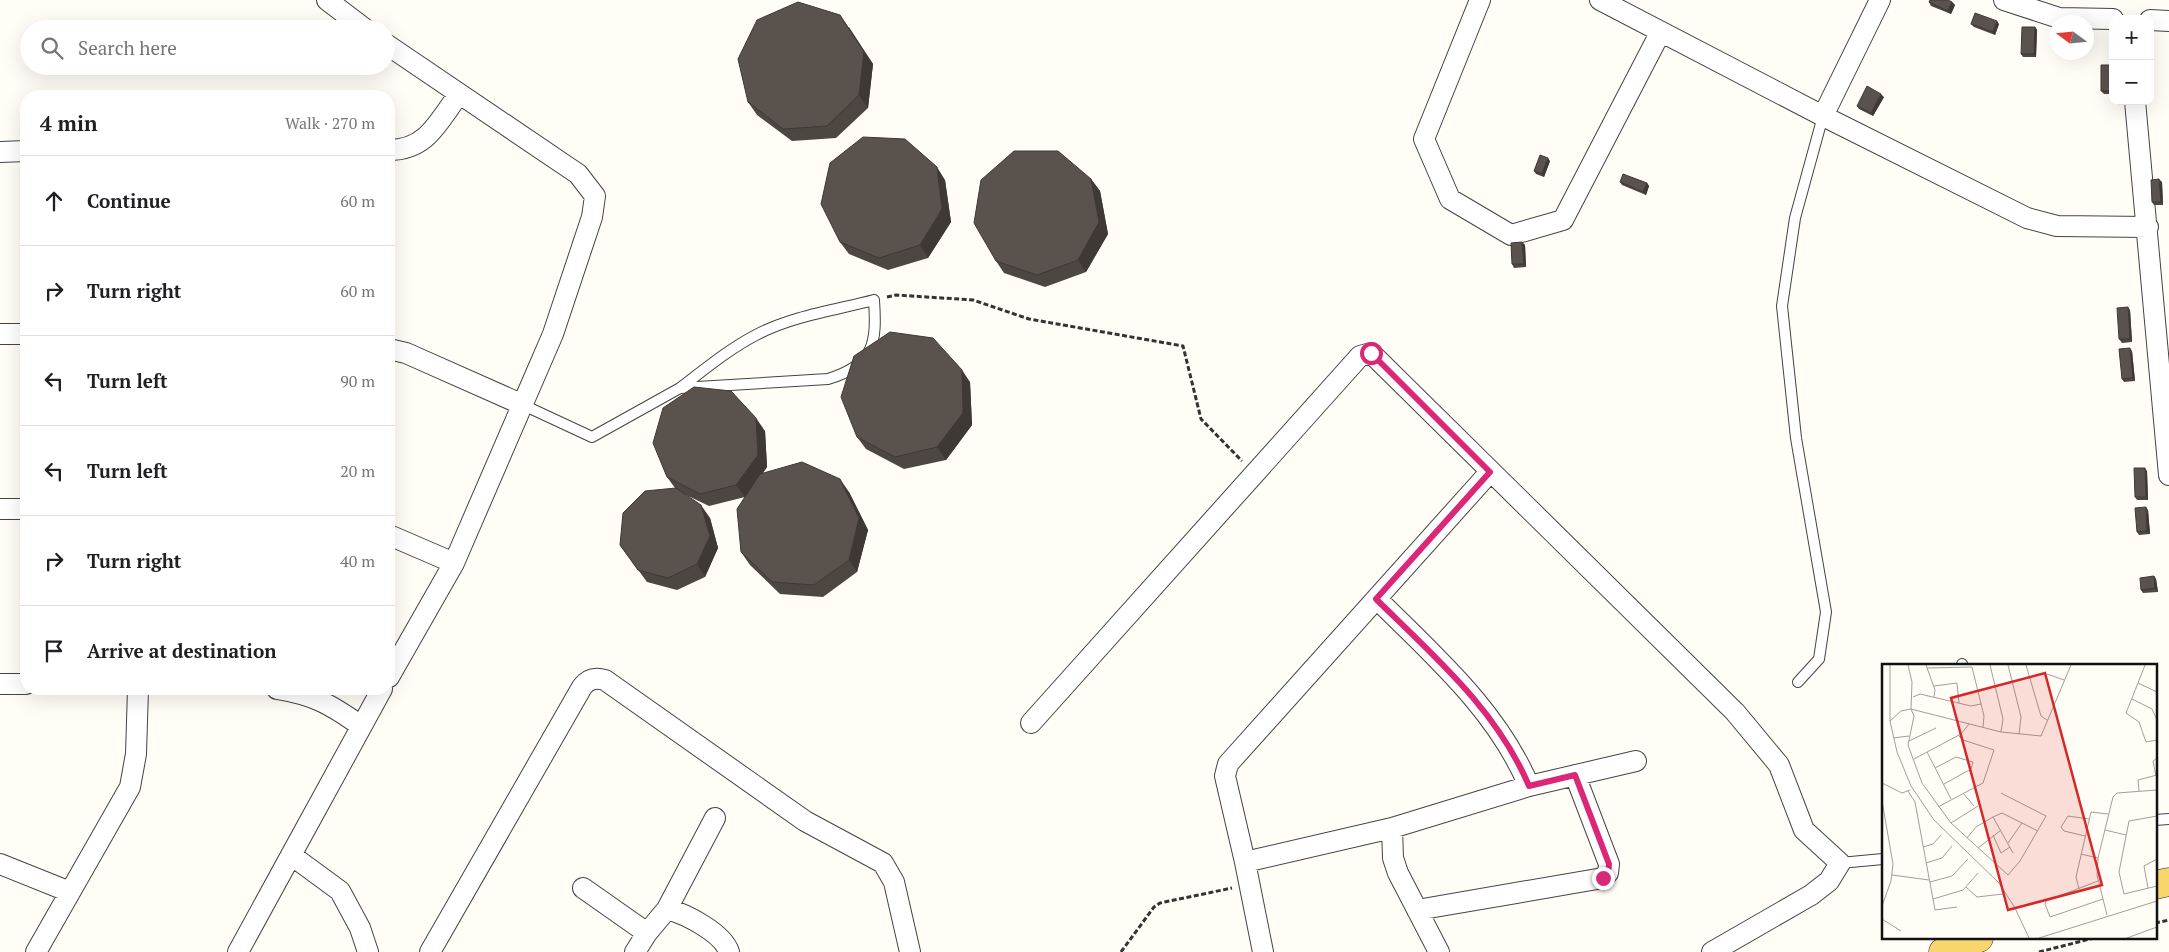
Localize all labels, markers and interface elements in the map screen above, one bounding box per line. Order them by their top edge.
north arrow [2049,15,2094,60]
map controls [2109,15,2154,105]
button: + [2109,15,2154,60]
search box [20,20,395,75]
icon: search [38,34,66,62]
text: Search here [78,35,177,60]
button: − [2109,60,2154,105]
text: 4 min [40,109,97,137]
text: Walk · 270 m [285,112,375,134]
icon: ahead [40,187,68,215]
text: Continue [87,188,171,213]
text: 60 m [340,190,375,212]
icon: right [40,277,68,305]
text: Turn right [87,278,181,303]
text: 60 m [340,280,375,302]
route start [1360,342,1383,365]
icon: left [40,367,68,395]
text: Turn left [87,368,168,393]
text: 90 m [340,370,375,392]
icon: left [40,457,68,485]
text: Turn left [87,458,168,483]
text: 20 m [340,460,375,482]
icon: right [40,547,68,575]
text: Turn right [87,548,181,573]
text: 40 m [340,550,375,572]
icon: arrive [40,637,68,665]
text: Arrive at destination [87,638,276,663]
inset map [1882,664,2156,940]
route end [1592,867,1615,890]

